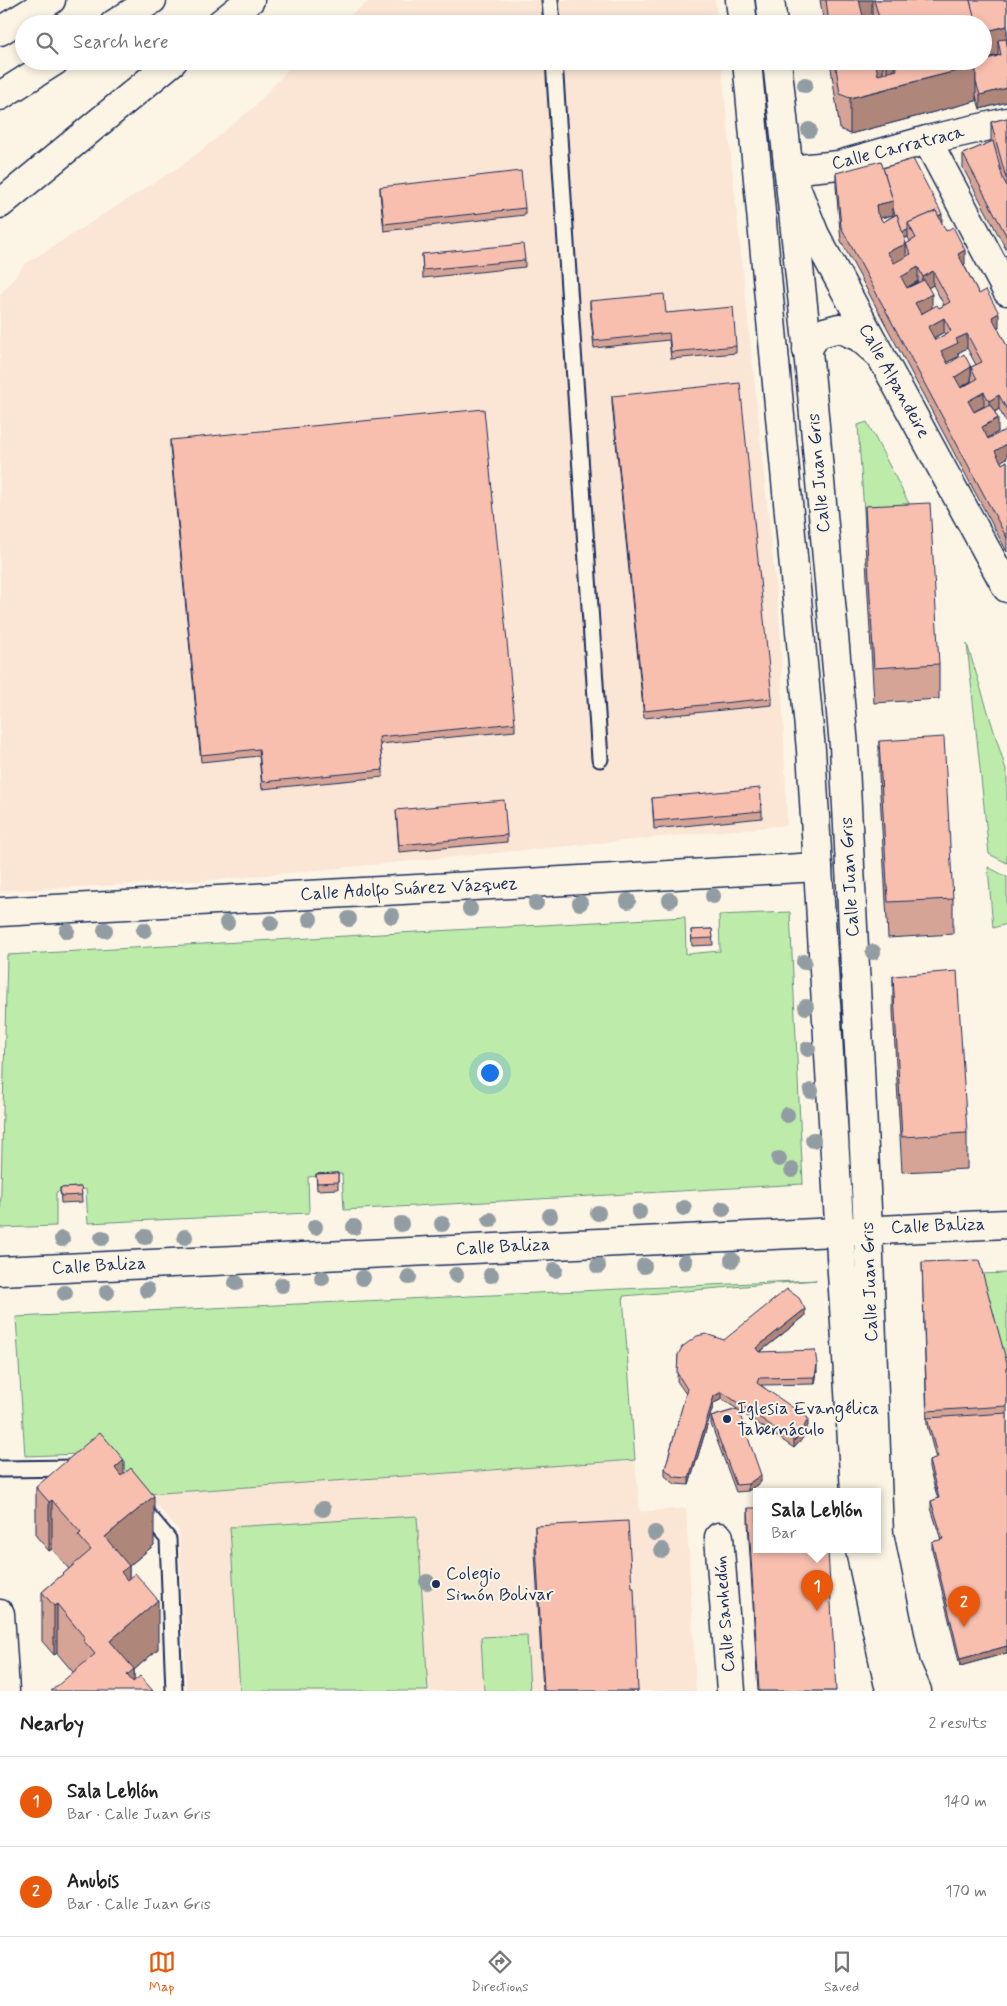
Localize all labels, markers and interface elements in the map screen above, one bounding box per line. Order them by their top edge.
search box [15,15,992,70]
icon: search [33,29,61,57]
text: Search here [73,30,169,55]
street label: Calle Carratraca [829,120,967,176]
street label: Calle Alpandeire [853,319,935,443]
street label: Calle Juan Gris [802,412,836,534]
street label: Calle Juan Gris [835,816,865,938]
street label: Calle Adolfo Suárez Vázquez [300,871,518,909]
your location [477,1060,503,1086]
street label: Calle Baliza [890,1212,986,1240]
street label: Calle Juan Gris [856,1222,884,1342]
street label: Calle Baliza [455,1233,551,1261]
street label: Calle Baliza [51,1252,147,1280]
place label: Iglesia Evangélica Tabernáculo [737,1397,879,1442]
marker: Iglesia Evangélica Tabernáculo [721,1413,733,1425]
popup [753,1488,881,1553]
text: Sala Leblón [771,1498,863,1523]
text: Bar [771,1523,796,1544]
street label: Calle Sanhedún [709,1555,741,1673]
place label: Colegio Simón Bolivar [446,1562,554,1607]
pin: 1 [801,1570,833,1611]
marker: Colegio Simón Bolivar [430,1578,442,1590]
pin: 2 [948,1586,980,1627]
text: Nearby [20,1710,84,1738]
text: 2 results [929,1713,987,1734]
text: Sala Leblón [67,1779,158,1804]
text: 1 [32,1791,40,1812]
text: 140 m [943,1791,987,1812]
text: Bar · Calle Juan Gris [67,1804,211,1825]
text: Anubis [67,1869,119,1894]
text: 2 [32,1881,40,1902]
text: 170 m [945,1881,987,1902]
text: Bar · Calle Juan Gris [67,1894,211,1915]
tab: Map [148,1948,176,1996]
tab: Directions [471,1948,529,1996]
tab: Saved [824,1948,859,1996]

